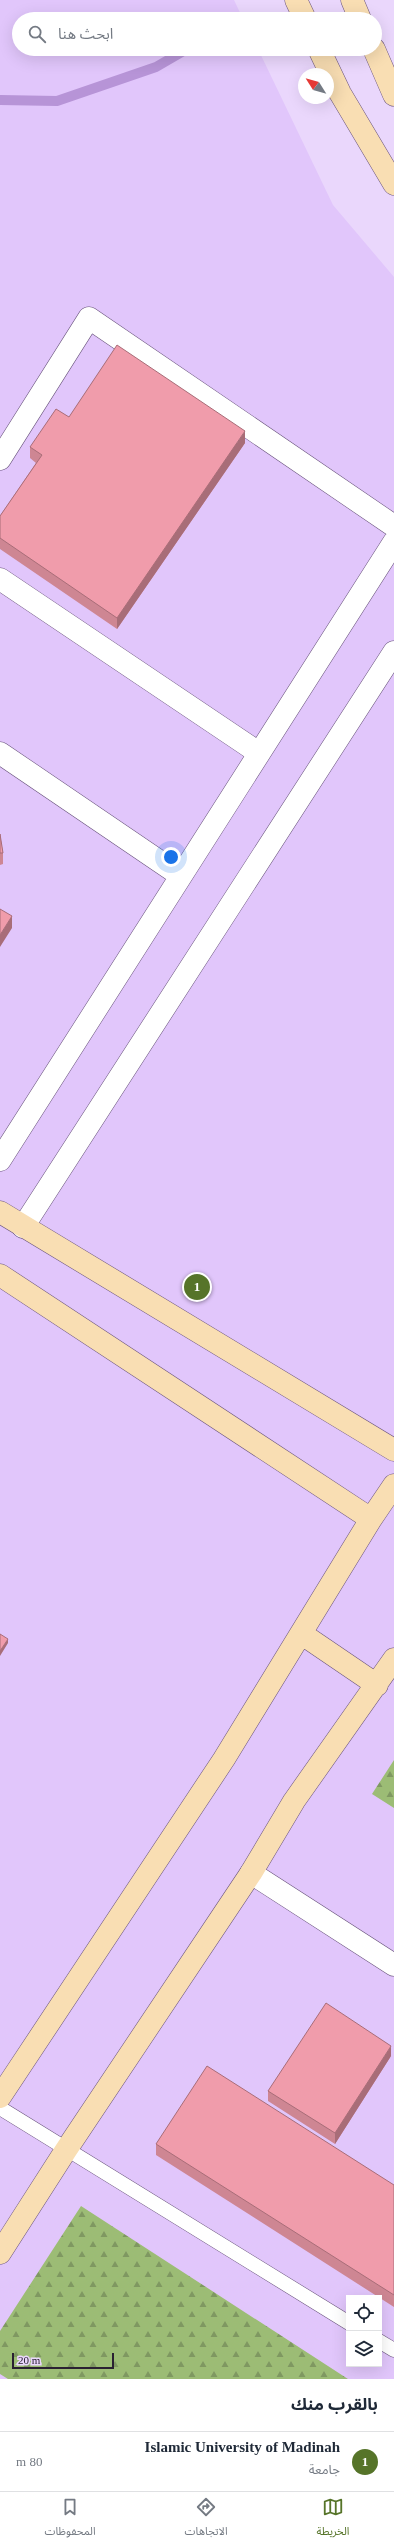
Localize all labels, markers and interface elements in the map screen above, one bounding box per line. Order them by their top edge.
search box [12,12,382,56]
icon: search [26,23,48,45]
text: ابحث هنا [58,26,113,42]
north arrow [298,68,334,104]
your location [161,847,181,867]
pin: 1 [184,1272,210,1302]
map controls [346,2295,382,2367]
button: locate [346,2295,382,2331]
button: layers [346,2331,382,2367]
scale bar [12,2351,114,2370]
text: 20 m [18,2354,40,2366]
text: بالقرب منك [291,2395,378,2414]
text: Islamic University of Madinah [145,2439,340,2455]
text: 80 m [16,2454,42,2469]
text: 1 [362,2454,368,2469]
text: جامعة [309,2462,340,2477]
tab: المحفوظات [45,2496,96,2543]
tab: الاتجاهات [185,2496,228,2543]
tab: الخريطة [317,2496,350,2543]

